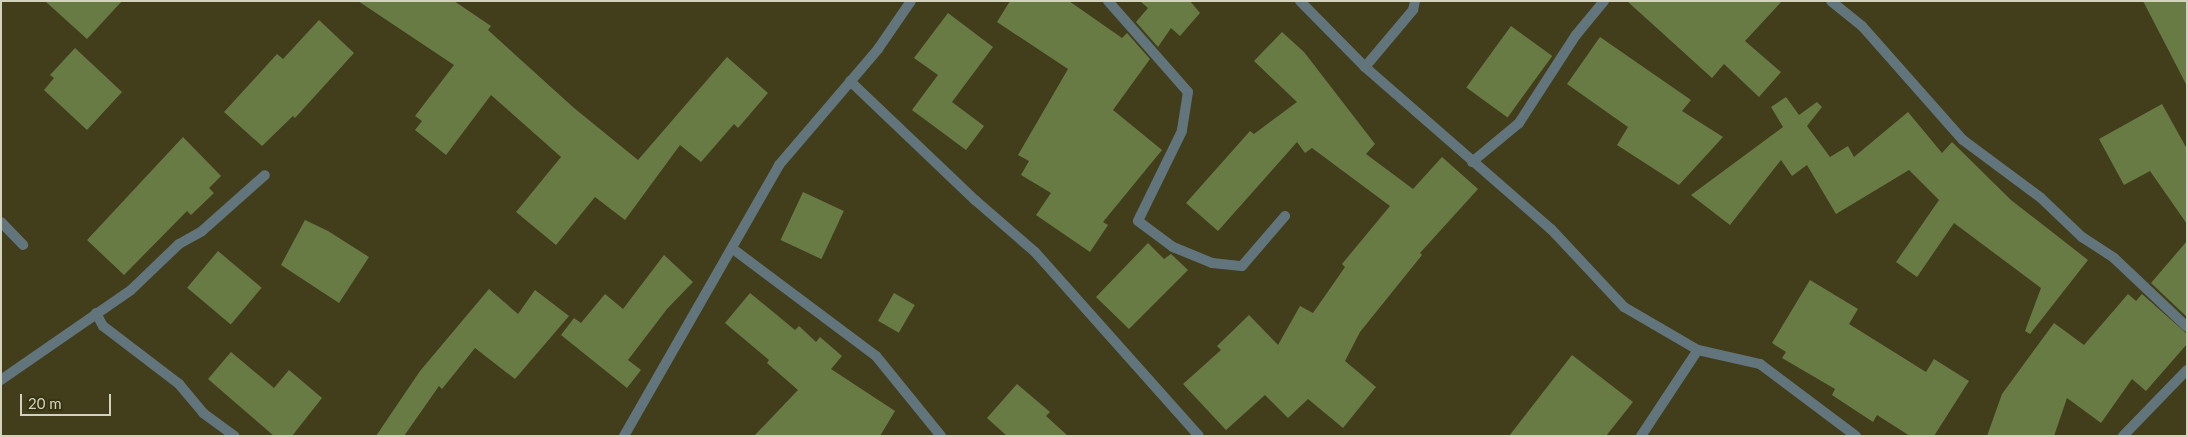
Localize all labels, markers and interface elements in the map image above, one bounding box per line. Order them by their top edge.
scale bar [22,384,114,416]
text: 20 m [28,394,62,412]

